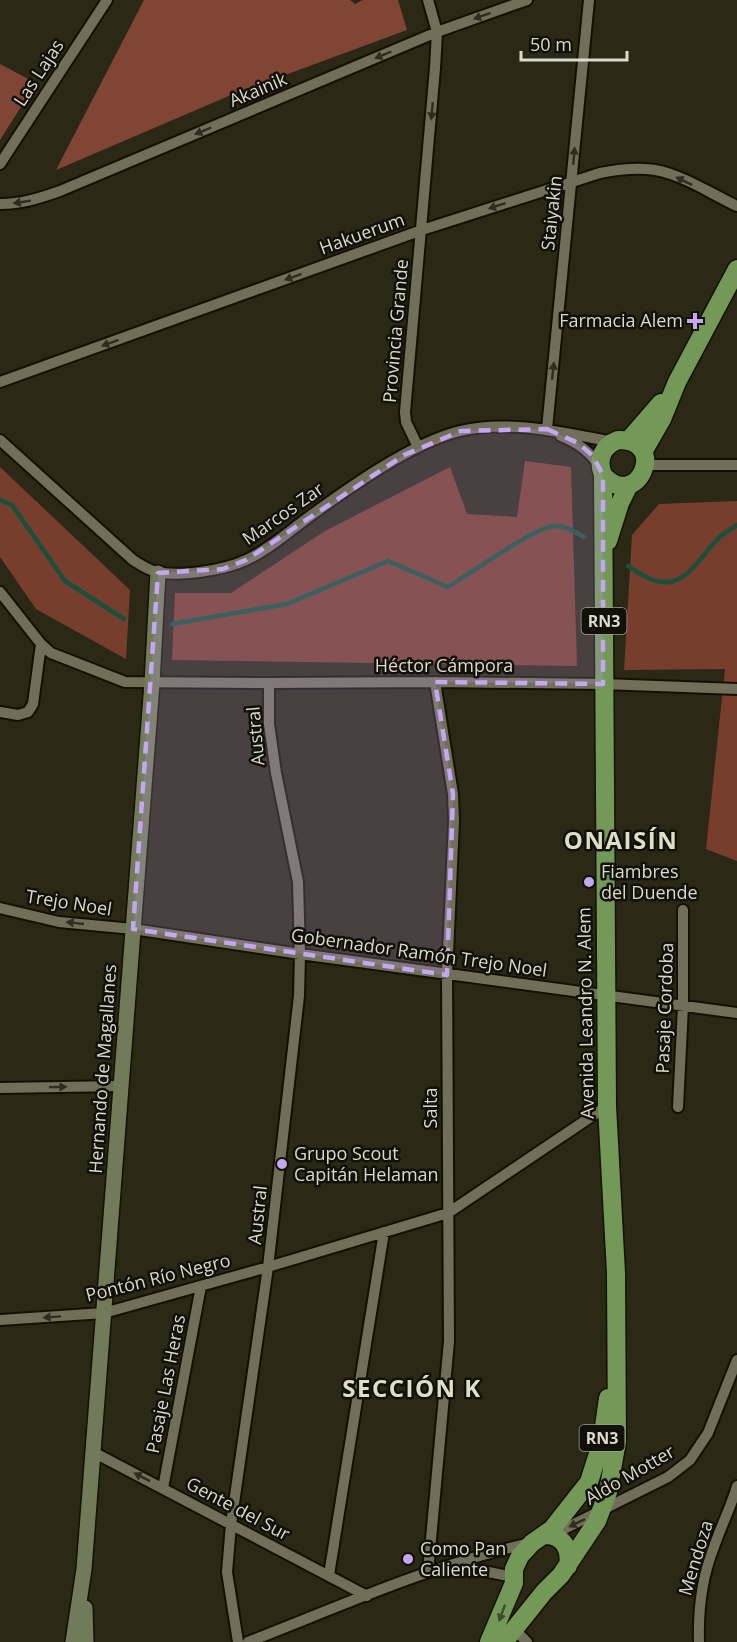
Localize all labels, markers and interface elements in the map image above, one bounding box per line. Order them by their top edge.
one-way arrow [473,11,491,21]
scale bar [521,24,628,62]
text: 50 m [530,32,572,56]
street label: Las Lajas [8,34,69,111]
one-way arrow [373,50,391,60]
street label: Akainik [225,66,291,112]
one-way arrow [427,102,437,121]
one-way arrow [194,127,212,136]
one-way arrow [569,146,579,165]
street label: Staiyakin [535,174,567,251]
one-way arrow [676,176,693,185]
one-way arrow [12,198,31,207]
one-way arrow [488,202,506,211]
street label: Hakuerum [316,207,408,260]
street label: Provincia Grande [377,258,413,404]
one-way arrow [284,272,302,282]
place label: Farmacia Alem [559,308,683,332]
marker: Farmacia Alem [688,314,702,328]
one-way arrow [101,338,119,348]
one-way arrow [548,361,558,380]
street label: Marcos Zar [237,476,328,550]
road number: RN3 [582,608,626,634]
street label: Héctor Cámpora [375,653,513,677]
street label: Austral [240,705,270,767]
district label: ONAISÍN [564,823,678,856]
place label: Fiambres del Duende [601,859,698,904]
marker: Fiambres del Duende [582,875,596,889]
street label: Trejo Noel [25,883,114,921]
street label: Avenida Leandro N. Alem [571,907,599,1119]
one-way arrow [65,918,84,928]
street label: Gobernador Ramón Trejo Noel [290,922,549,982]
street label: Pasaje Cordoba [650,942,678,1074]
street label: Hernando de Magallanes [83,963,121,1174]
one-way arrow [49,1082,68,1091]
street label: Salta [418,1088,442,1128]
place label: Grupo Scout Capitán Helaman [294,1141,439,1186]
marker: Grupo Scout Capitán Helaman [275,1157,289,1171]
street label: Austral [242,1184,272,1246]
street label: Pontón Río Negro [83,1247,233,1307]
one-way arrow [42,1312,61,1321]
street label: Pasaje Las Heras [140,1312,190,1455]
district label: SECCIÓN K [342,1371,482,1404]
road number: RN3 [580,1425,624,1451]
street label: Aldo Motter [580,1438,679,1509]
street label: Gente del Sur [182,1471,295,1546]
one-way arrow [133,1473,151,1483]
street label: Mendoza [672,1517,718,1598]
one-way arrow [569,1518,586,1528]
place label: Como Pan Caliente [420,1536,506,1581]
marker: Como Pan Caliente [401,1552,415,1566]
one-way arrow [496,1604,506,1622]

